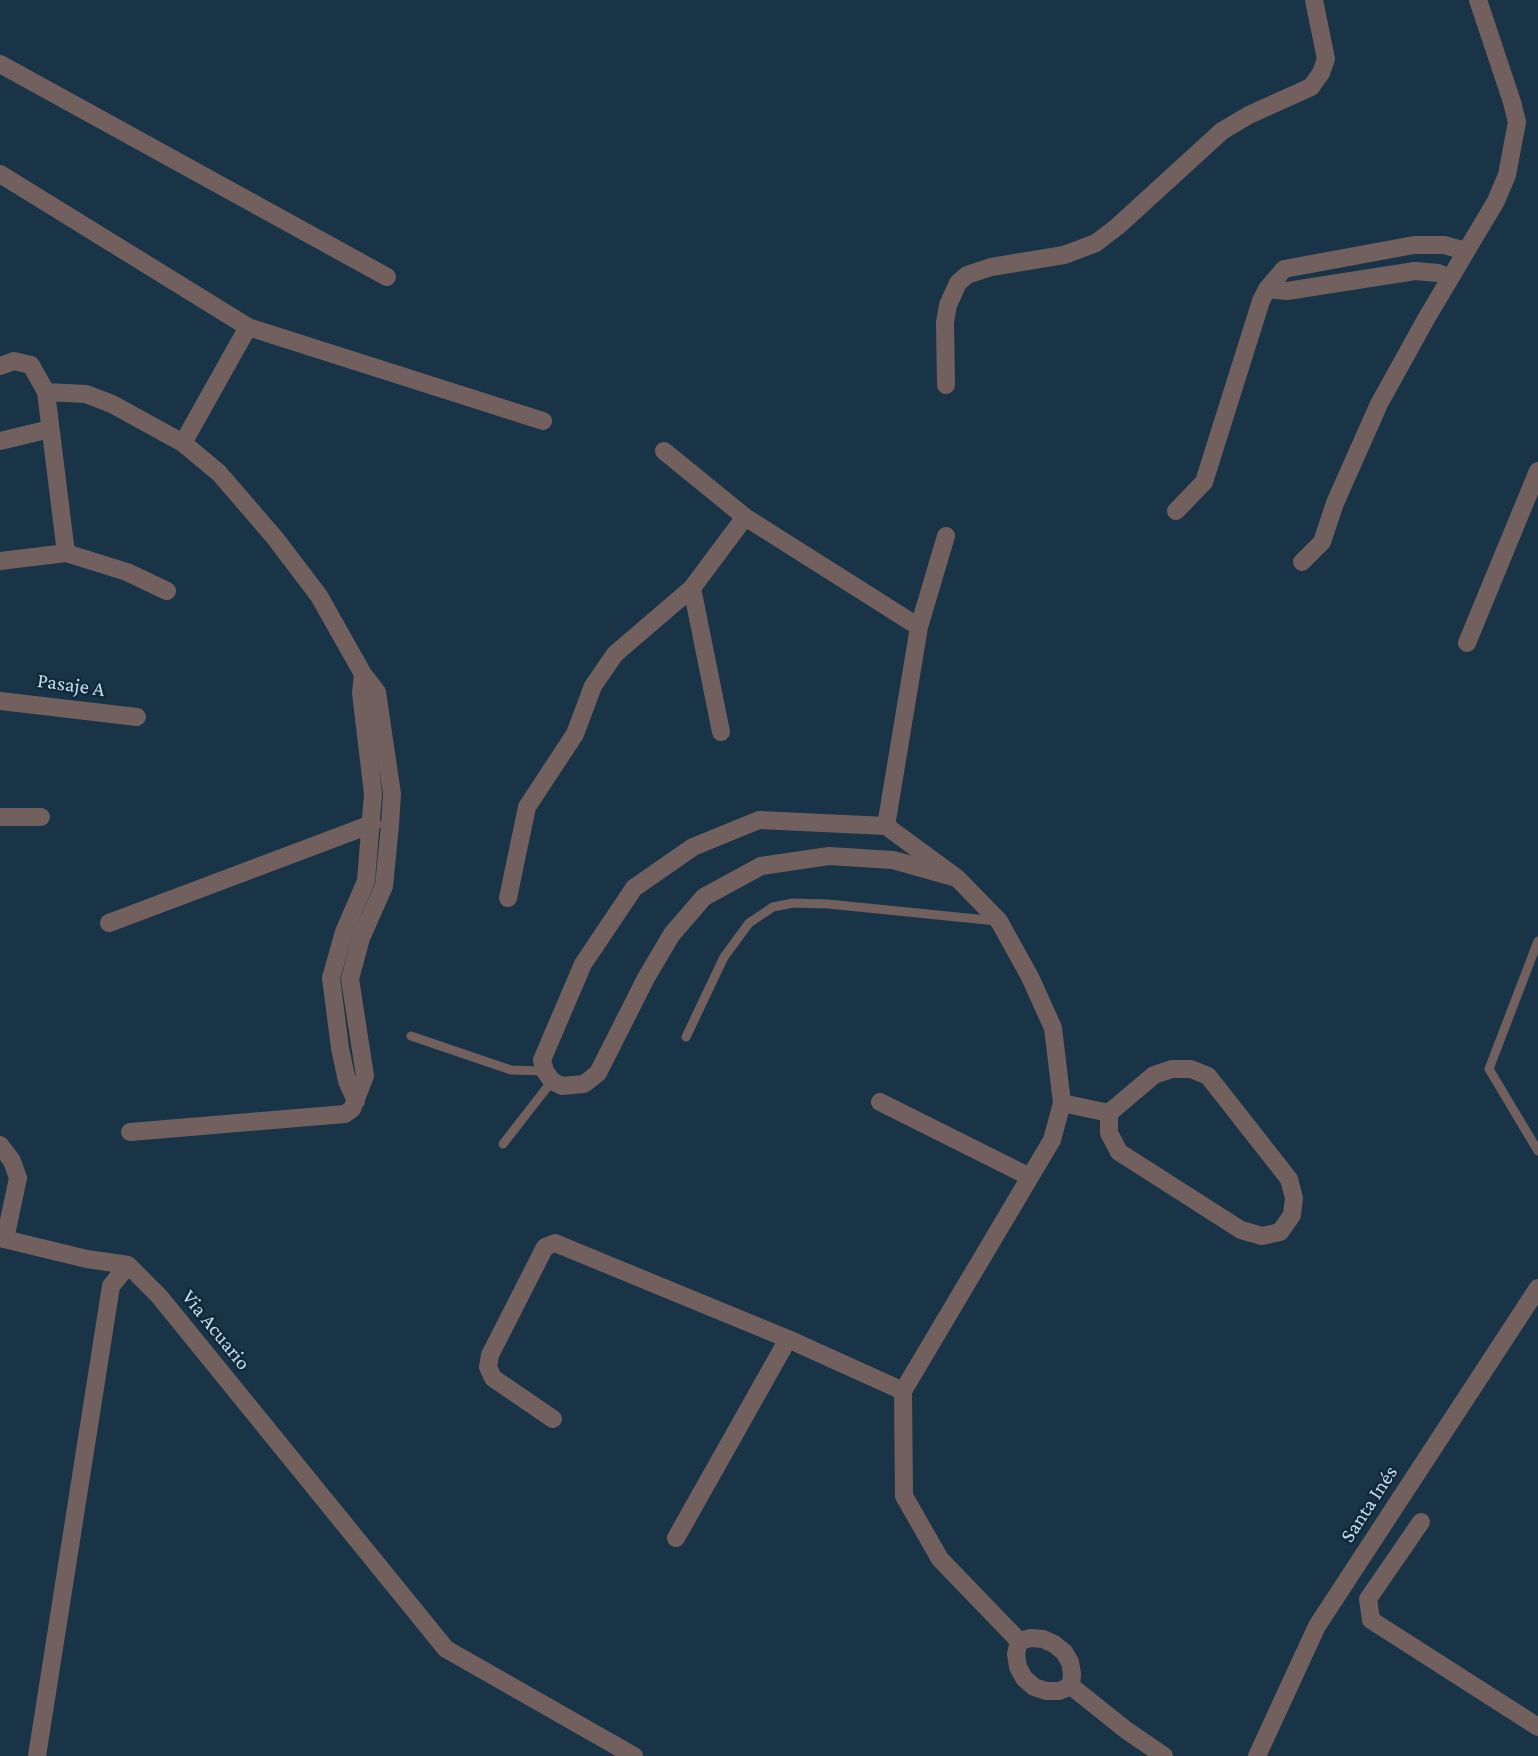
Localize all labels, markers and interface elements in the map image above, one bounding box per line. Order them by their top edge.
street label: Pasaje A [36,668,106,702]
street label: Via Acuario [176,1285,256,1375]
street label: Santa Inés [1335,1461,1403,1547]

